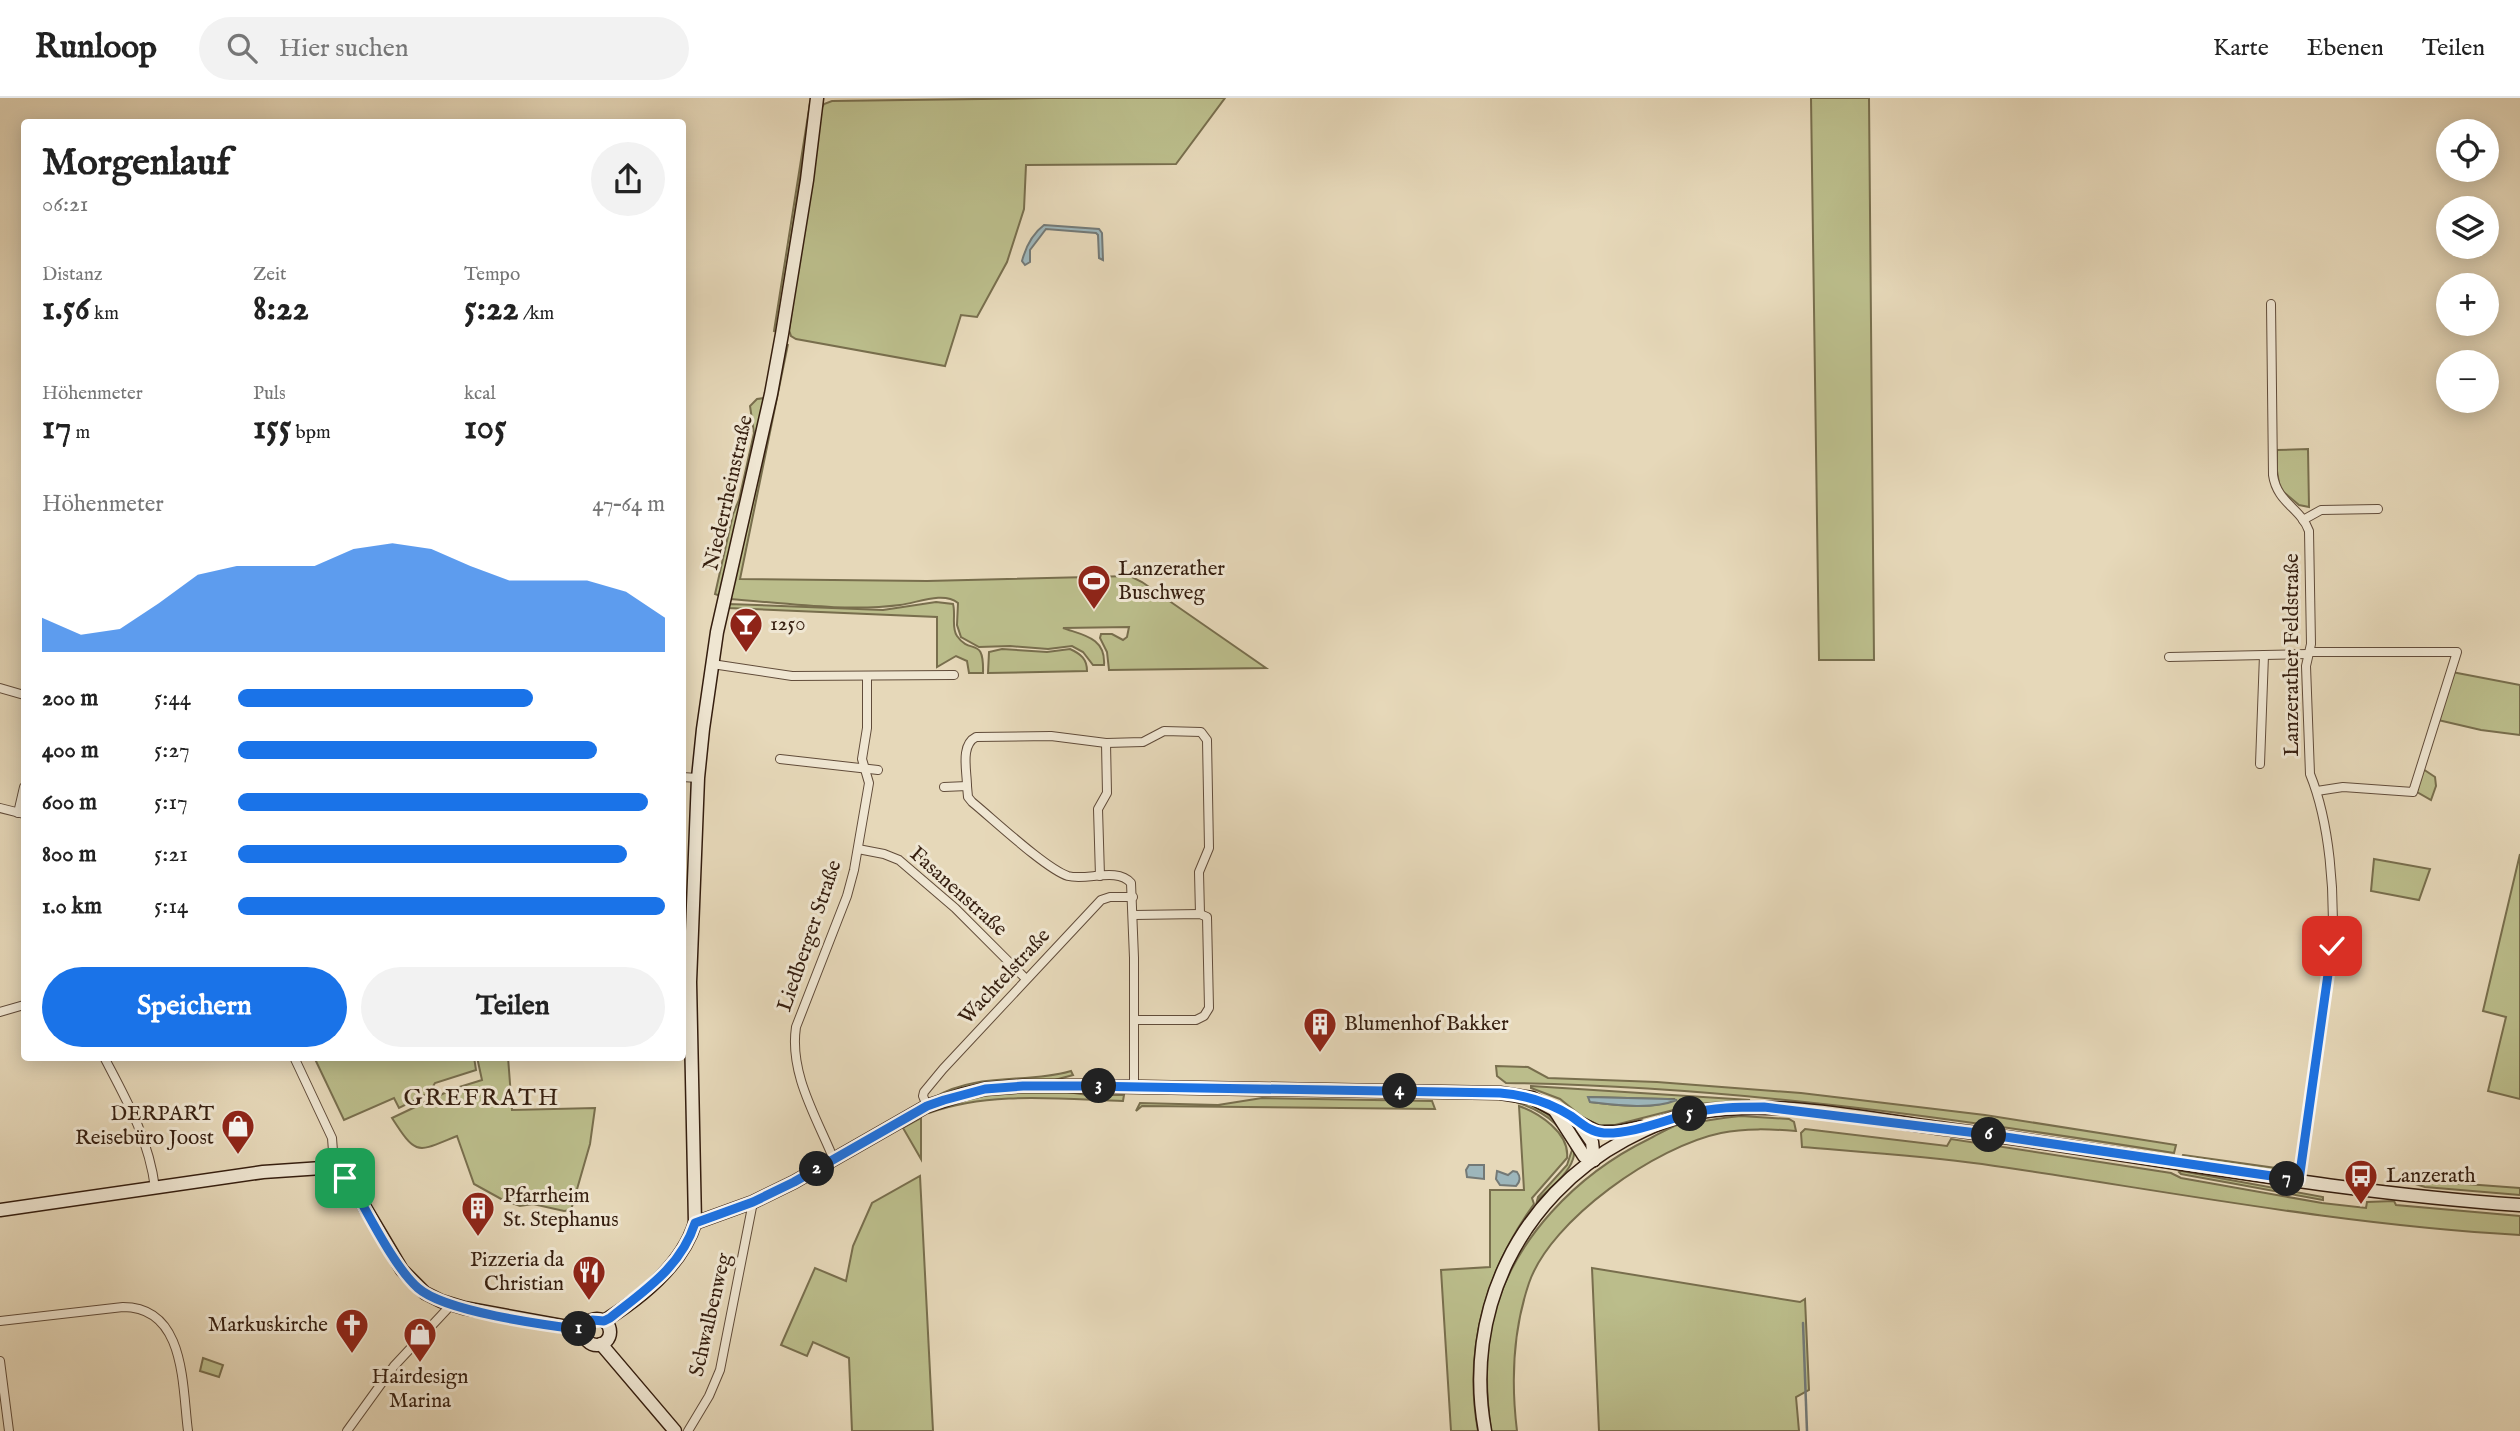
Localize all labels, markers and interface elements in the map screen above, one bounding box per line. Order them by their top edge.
search box [199,17,689,80]
text: Runloop [35,27,157,69]
icon: search [223,29,261,67]
text: Hier suchen [279,32,409,65]
text: Karte [2213,33,2269,64]
text: Ebenen [2307,33,2384,64]
text: Teilen [2422,33,2485,64]
map controls [2436,119,2499,413]
button: locate [2436,119,2499,182]
text: Morgenlauf [42,140,230,188]
button: share [591,142,665,216]
text: 06:21 [42,190,88,219]
button: layers [2436,196,2499,259]
text: Distanz [42,263,103,287]
text: Zeit [253,263,287,287]
text: Tempo [464,263,520,287]
button: + [2436,273,2499,336]
text: 1.56 [42,287,90,332]
text: 8:22 [253,287,309,332]
text: 5:22 [464,287,519,332]
text: km [90,302,119,326]
text: /km [519,302,554,326]
button: − [2436,350,2499,413]
text: Höhenmeter [42,382,143,406]
text: Puls [253,382,286,406]
text: kcal [464,382,496,406]
text: 17 [42,406,71,451]
text: 155 [253,406,291,451]
text: 105 [464,406,507,451]
street label: Niederrheinstraße [698,412,760,573]
text: m [71,421,90,445]
text: bpm [291,421,331,445]
text: Höhenmeter [42,490,164,519]
text: 47–64 m [592,490,665,519]
street label: Lanzerather Feldstraße [2279,553,2306,757]
place label: Lanzerather Buschweg [1118,556,1225,607]
sports icon: Lanzerather Buschweg [1075,562,1113,611]
bar icon: 1250 [727,605,765,654]
place label: 1250 [770,611,805,638]
text: 200 m [42,684,98,713]
text: 5:44 [154,684,191,713]
text: 400 m [42,736,99,765]
text: 5:27 [154,736,190,765]
text: 600 m [42,788,97,817]
text: 5:17 [154,788,188,817]
text: 800 m [42,840,96,869]
text: 5:21 [154,840,188,869]
street label: Fasanenstraße [903,841,1013,943]
street label: Liedberger Straße [771,856,849,1015]
text: 1.0 km [42,892,102,921]
text: 5:14 [154,892,188,921]
pin [2302,916,2362,976]
street label: Wachtelstraße [953,923,1057,1031]
icon: check [2313,927,2351,965]
button: Speichern [42,967,347,1047]
button: Teilen [361,967,665,1047]
building icon: Blumenhof Bakker [1301,1005,1339,1054]
place label: Blumenhof Bakker [1344,1011,1509,1038]
pin: 3 [1082,1068,1116,1104]
text: 3 [1095,1073,1102,1097]
pin: 4 [1382,1074,1418,1108]
text: 4 [1395,1078,1404,1102]
district label: GREFRATH [404,1083,560,1114]
pin: 5 [1672,1096,1708,1132]
place label: DERPART Reisebüro Joost [75,1101,215,1152]
text: 5 [1686,1101,1693,1125]
shop icon: DERPART Reisebüro Joost [219,1107,257,1156]
pin: 6 [1972,1118,2007,1152]
text: 6 [1984,1122,1993,1146]
pin [315,1148,375,1208]
pin: 2 [800,1152,834,1186]
text: 2 [812,1156,821,1180]
bus stop icon: Lanzerath [2342,1157,2380,1206]
icon: arrive [326,1159,364,1197]
pin: 7 [2270,1162,2304,1196]
place label: Lanzerath [2386,1163,2476,1190]
text: 7 [2282,1166,2291,1190]
place label: Pfarrheim St. Stephanus [503,1183,619,1234]
building icon: Pfarrheim St. Stephanus [459,1189,497,1238]
place label: Pizzeria da Christian [470,1247,565,1298]
street label: Schwalbenweg [684,1250,738,1379]
restaurant icon: Pizzeria da Christian [570,1253,608,1302]
church icon: Markuskirche [333,1306,371,1355]
place label: Markuskirche [208,1312,328,1339]
pin: 1 [562,1312,596,1346]
shop icon: Hairdesign Marina [401,1315,439,1364]
text: 1 [575,1316,582,1340]
place label: Hairdesign Marina [372,1364,468,1415]

